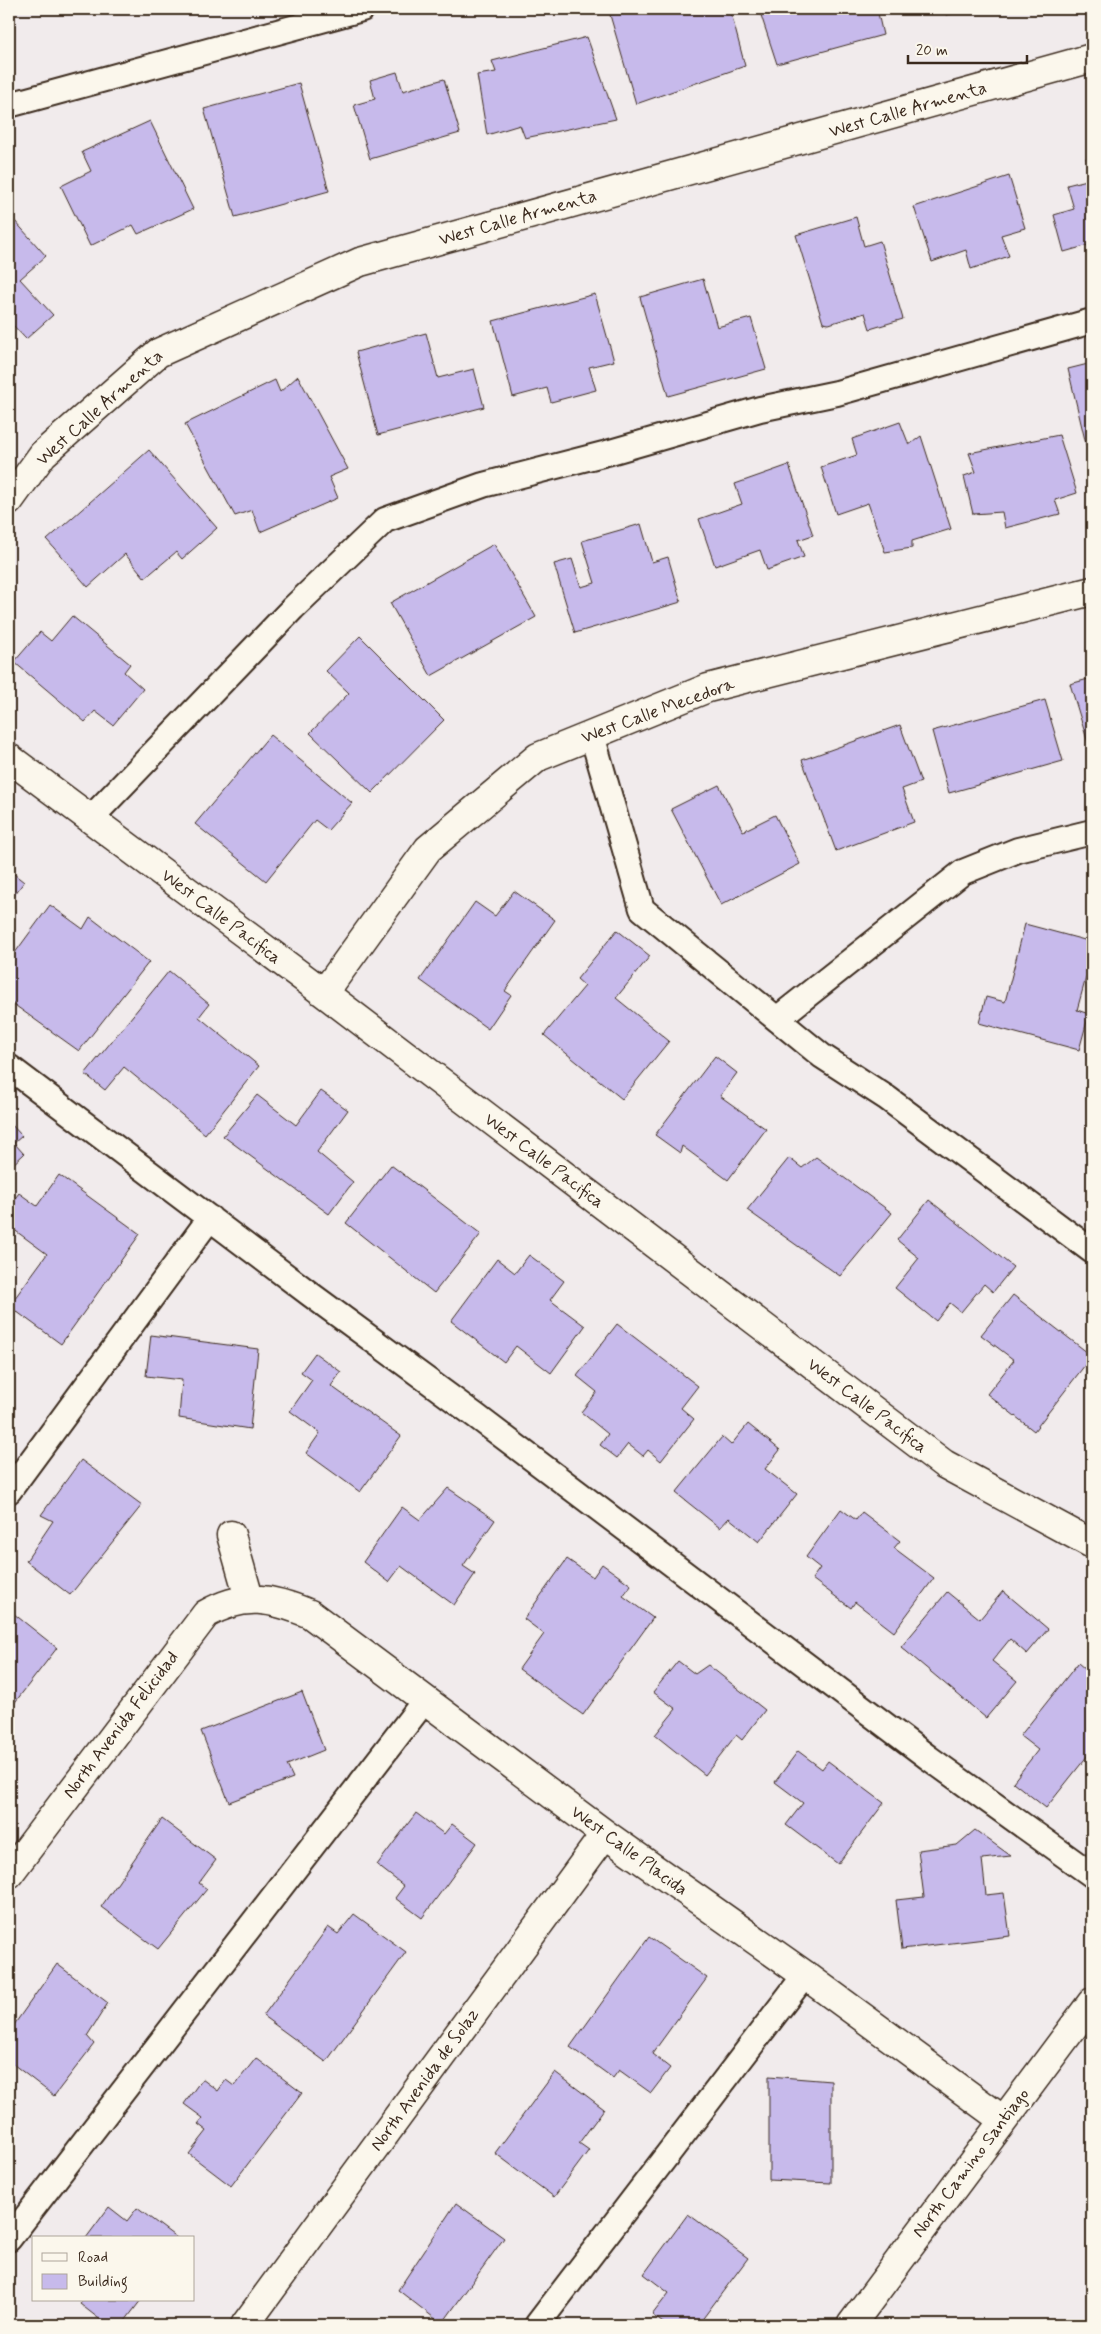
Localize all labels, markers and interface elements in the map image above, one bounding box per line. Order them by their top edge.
scale bar [908,32,1027,64]
text: 20 m [916,41,948,61]
street label: West Calle Armenta [826,76,990,144]
street label: West Calle Armenta [436,184,600,252]
street label: West Calle Armenta [31,344,169,472]
street label: West Calle Mecedora [578,672,738,750]
street label: West Calle Pacifica [156,864,286,970]
street label: West Calle Pacifica [479,1108,609,1214]
street label: West Calle Pacifica [802,1353,932,1459]
street label: North Avenida Felicidad [58,1646,184,1804]
street label: West Calle Placida [566,1800,692,1902]
street label: North Avenida de Solaz [365,2004,485,2156]
street label: North Camino Santiago [907,2083,1035,2243]
legend [32,2236,195,2302]
text: Road [78,2248,108,2268]
text: Building [78,2272,128,2293]

